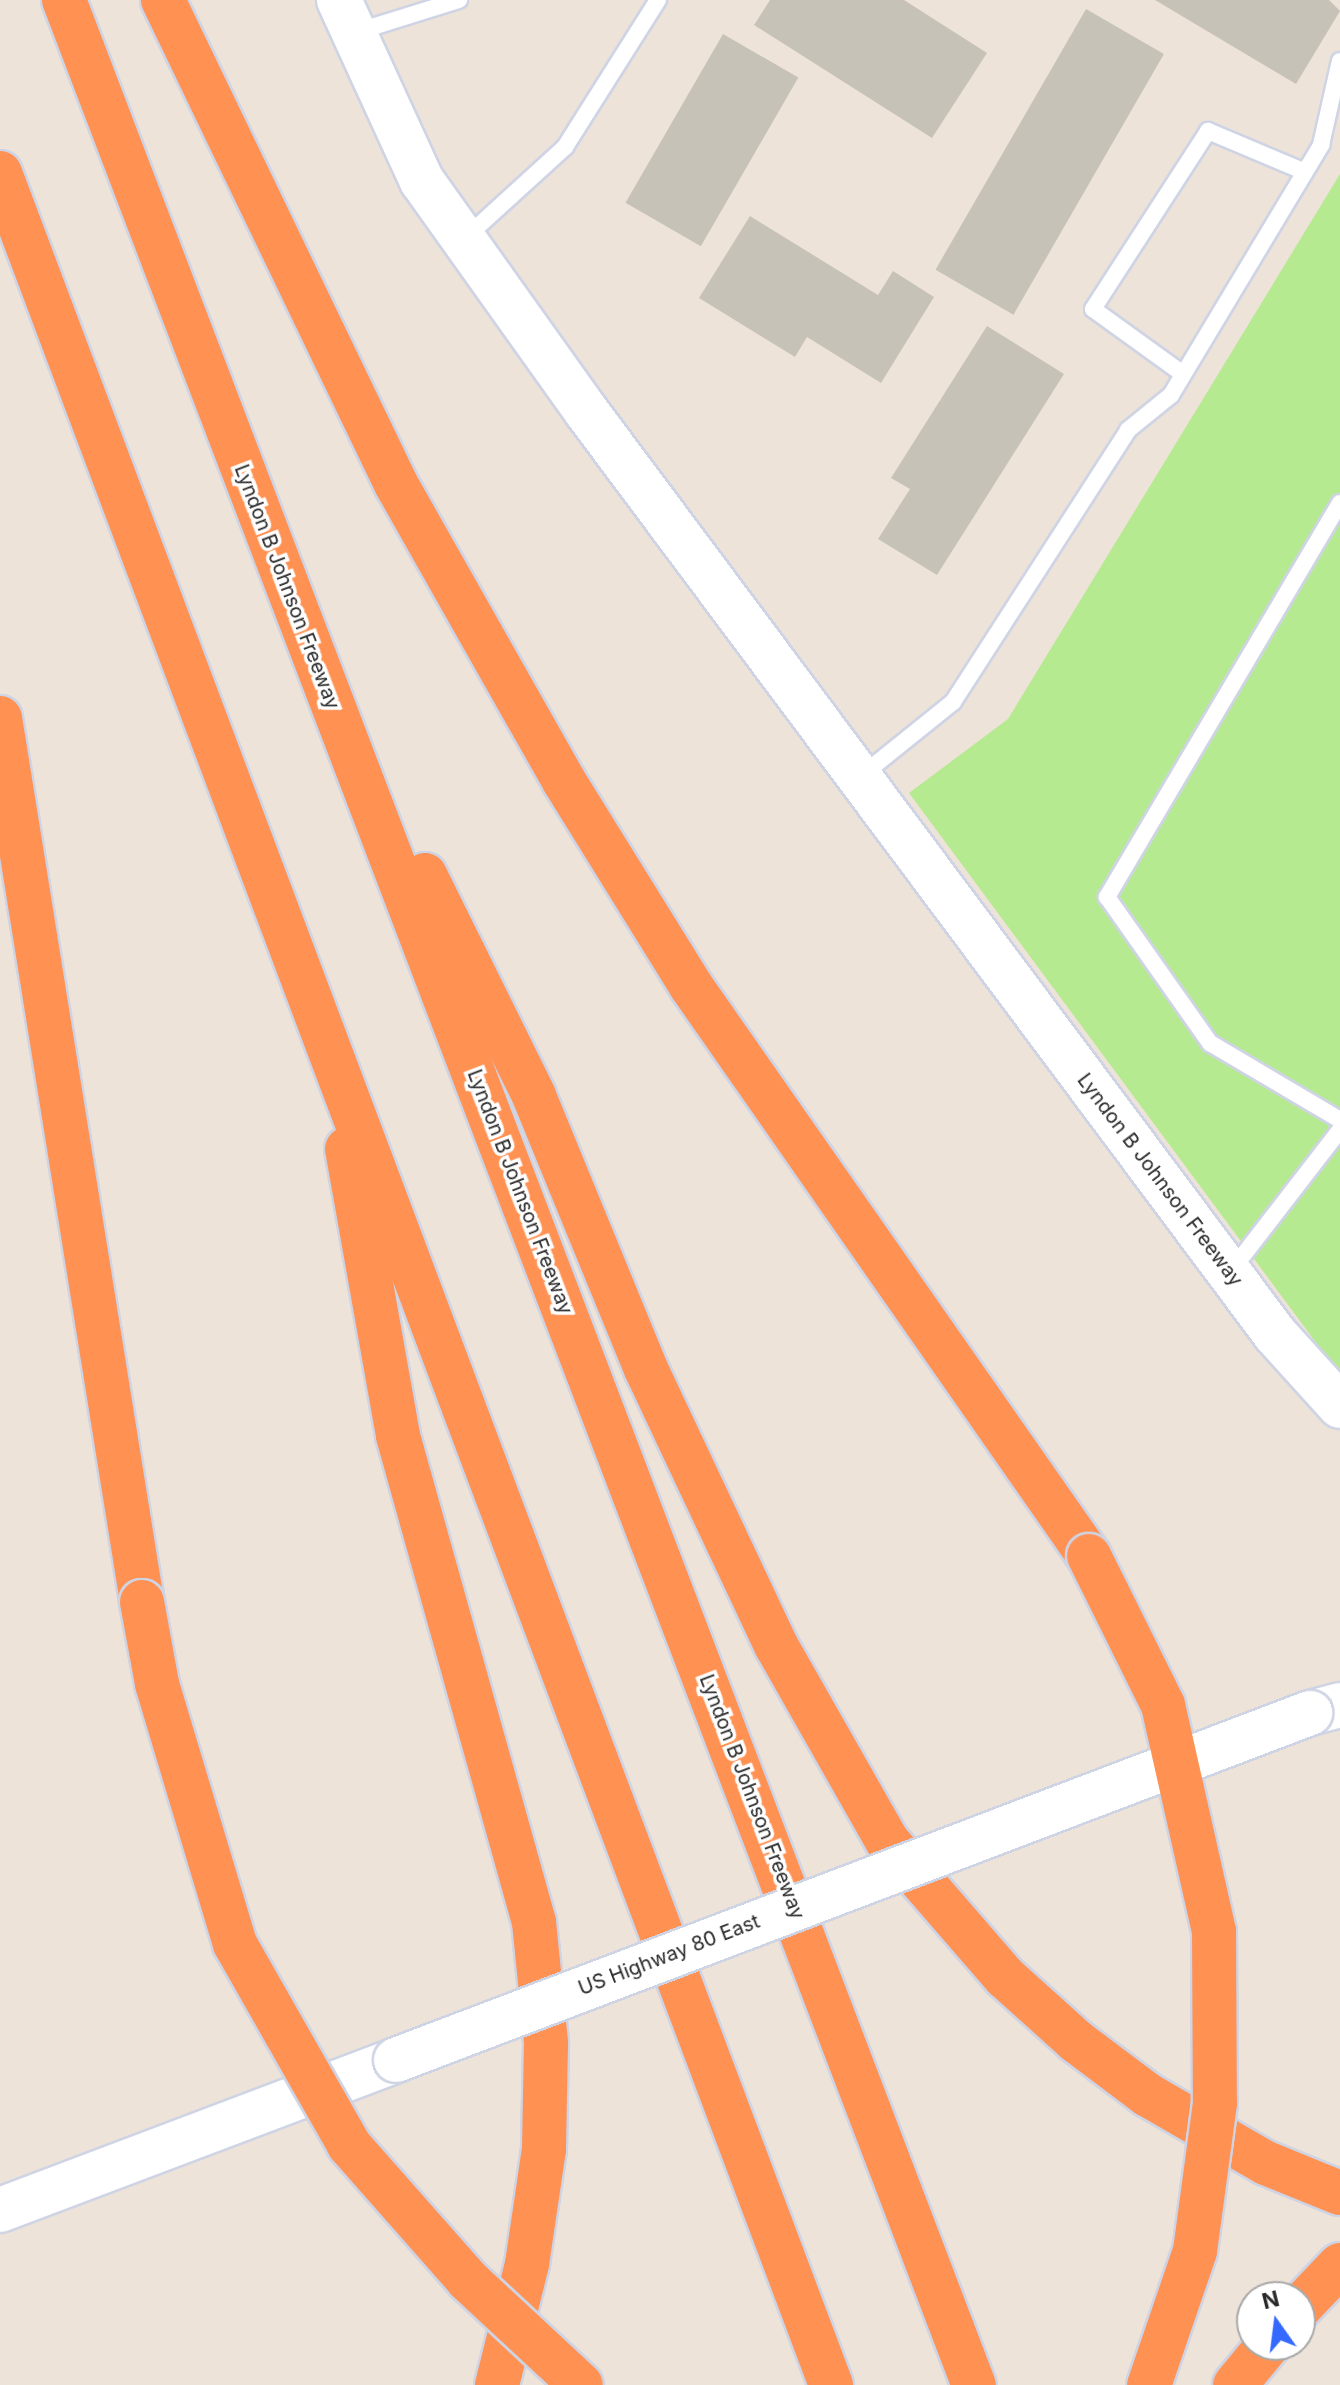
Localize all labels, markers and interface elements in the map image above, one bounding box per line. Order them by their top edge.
street label: Lyndon B Johnson Freeway [229,461,345,713]
street label: Lyndon B Johnson Freeway [462,1066,578,1318]
street label: Lyndon B Johnson Freeway [1072,1069,1248,1291]
street label: Lyndon B Johnson Freeway [694,1671,810,1923]
street label: US Highway 80 East [575,1909,763,2001]
north arrow [1236,2281,1316,2361]
text: N [1259,2285,1282,2314]

